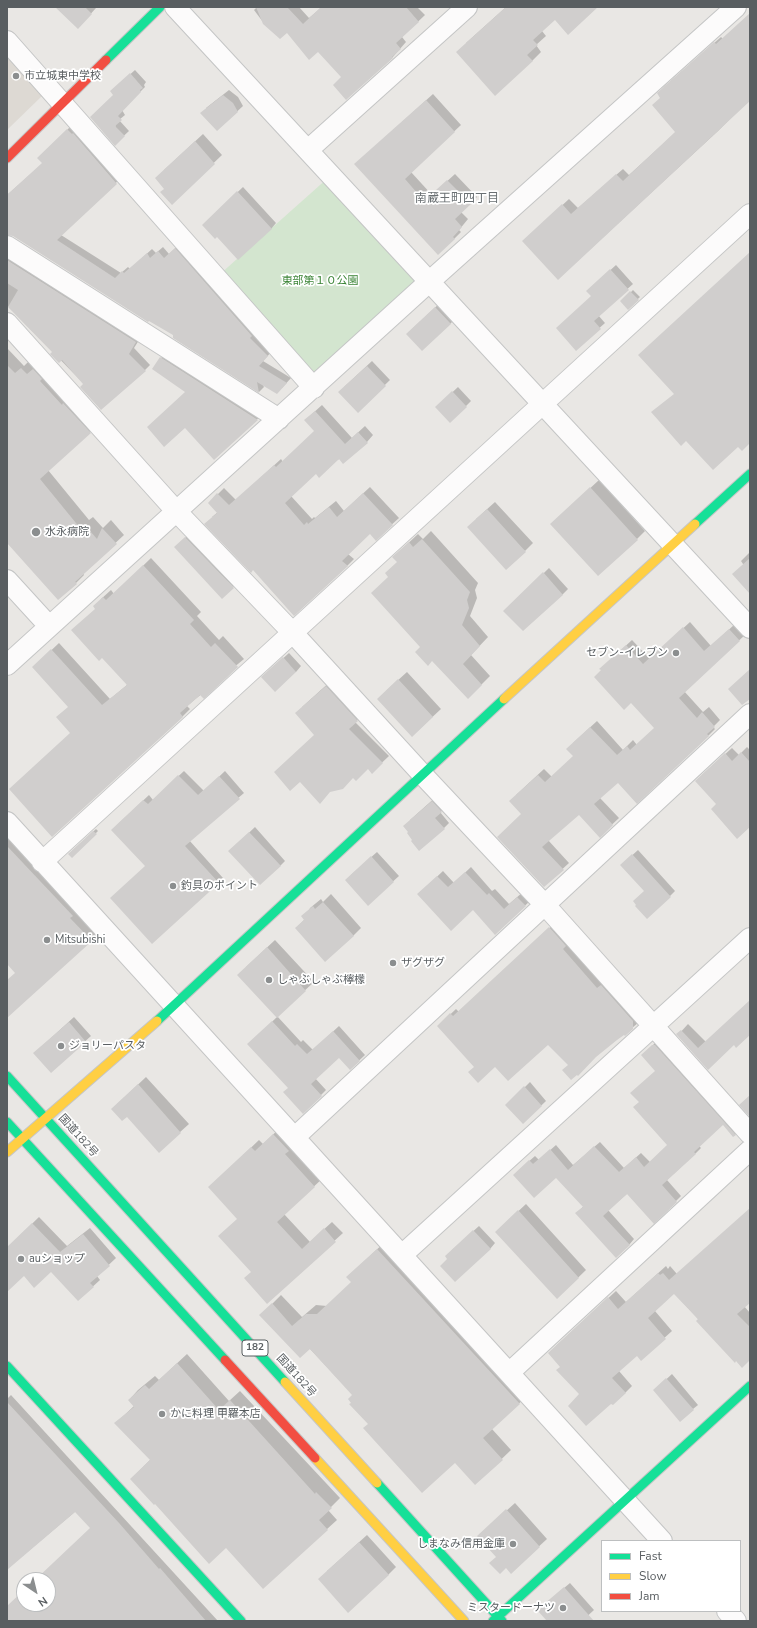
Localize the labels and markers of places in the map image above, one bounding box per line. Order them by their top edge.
place label: 市立城東中学校 [24,69,101,83]
marker: 市立城東中学校 [11,71,21,81]
place label: 水永病院 [45,525,89,539]
marker: 水永病院 [30,526,42,538]
place label: セブン-イレブン [586,646,668,660]
marker: セブン-イレブン [671,648,681,658]
place label: 釣具のポイント [181,879,258,893]
marker: 釣具のポイント [168,881,178,891]
place label: Mitsubishi [55,933,105,947]
marker: Mitsubishi [42,935,52,945]
place label: ザグザグ [401,956,445,970]
marker: ザグザグ [388,958,398,968]
place label: しゃぶしゃぶ檸檬 [277,973,365,987]
marker: しゃぶしゃぶ檸檬 [264,975,274,985]
place label: ジョリーパスタ [69,1039,146,1053]
marker: ジョリーパスタ [56,1041,66,1051]
place label: auショップ [29,1252,85,1266]
marker: auショップ [16,1254,26,1264]
place label: かに料理 甲羅本店 [170,1407,261,1421]
marker: かに料理 甲羅本店 [157,1409,167,1419]
place label: しまなみ信用金庫 [417,1537,505,1551]
marker: しまなみ信用金庫 [508,1539,518,1549]
place label: ミスタードーナツ [467,1601,555,1615]
marker: ミスタードーナツ [558,1603,568,1613]

